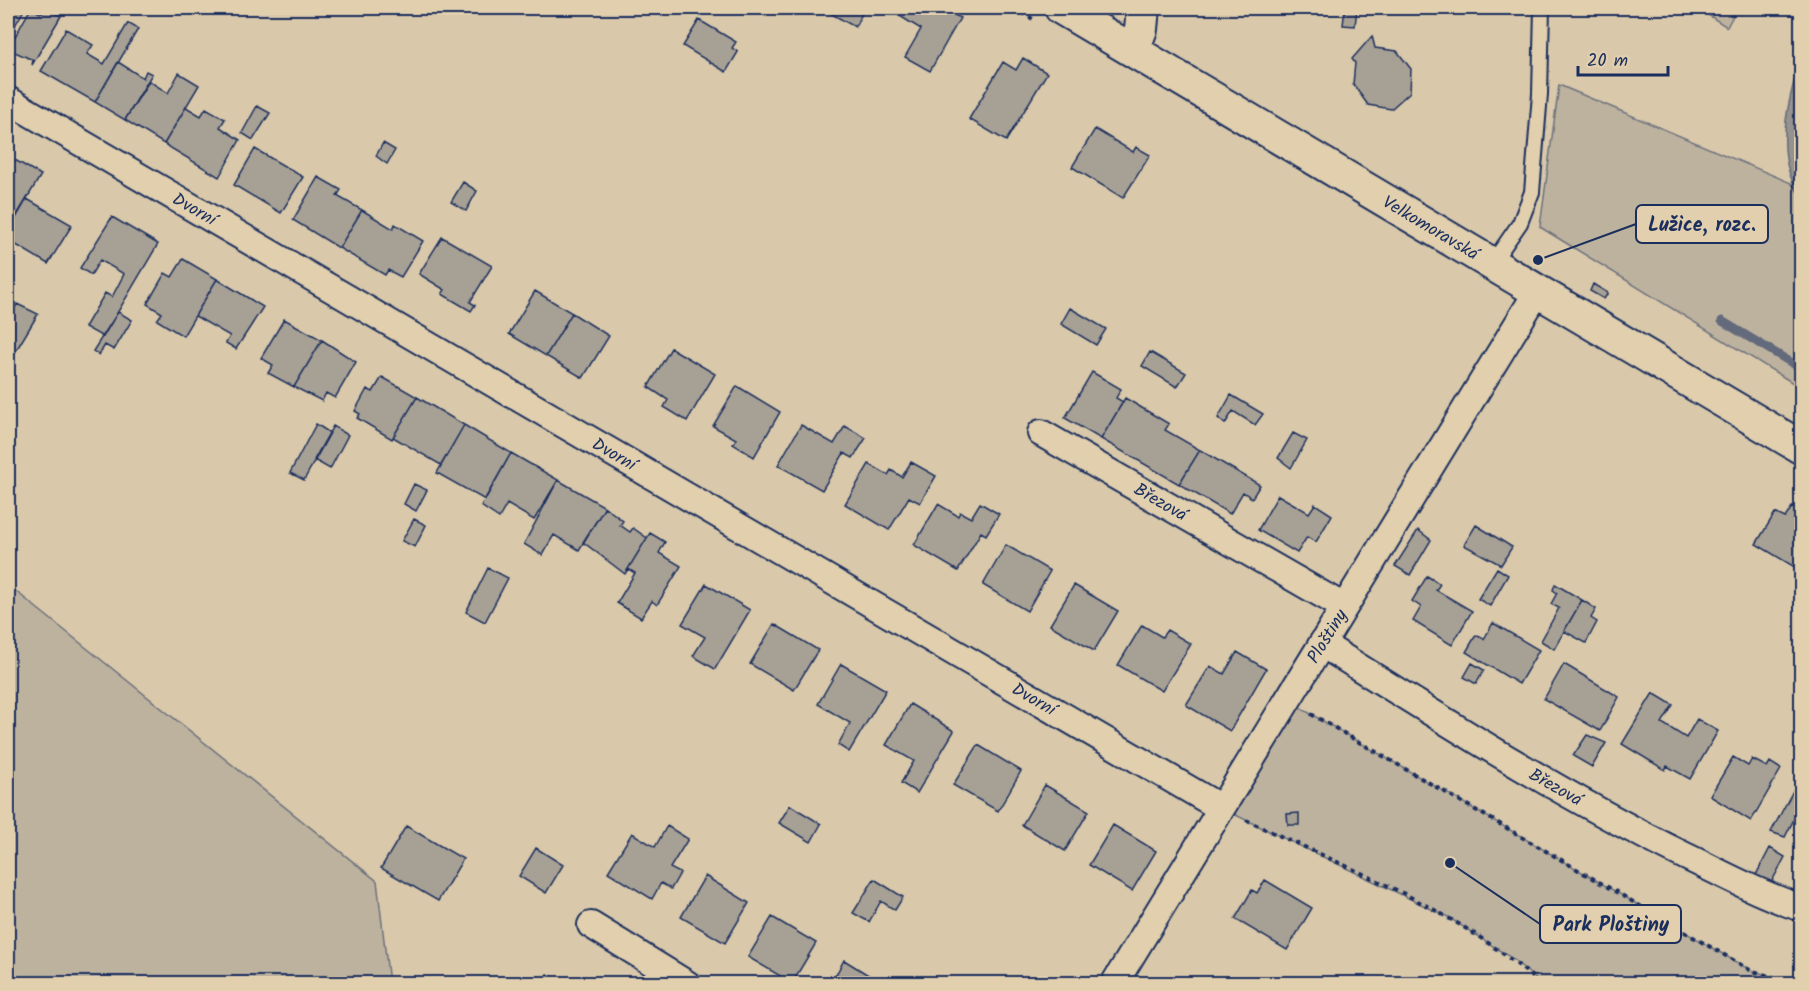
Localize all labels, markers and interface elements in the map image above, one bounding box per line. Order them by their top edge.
scale bar [1578,39,1668,77]
text: 20 m [1587,47,1628,76]
street label: Dvorní [166,186,224,236]
street label: Velkomoravská [1376,189,1485,270]
callout: Lužice, rozc. [1636,205,1768,243]
text: Lužice, rozc. [1648,210,1756,242]
street label: Dvorní [586,431,644,481]
street label: Březová [1128,476,1193,531]
street label: Ploštiny [1300,603,1356,670]
street label: Dvorní [1006,676,1063,726]
street label: Březová [1523,761,1588,816]
callout: Park Ploštiny [1540,905,1681,943]
text: Park Ploštiny [1553,910,1670,942]

